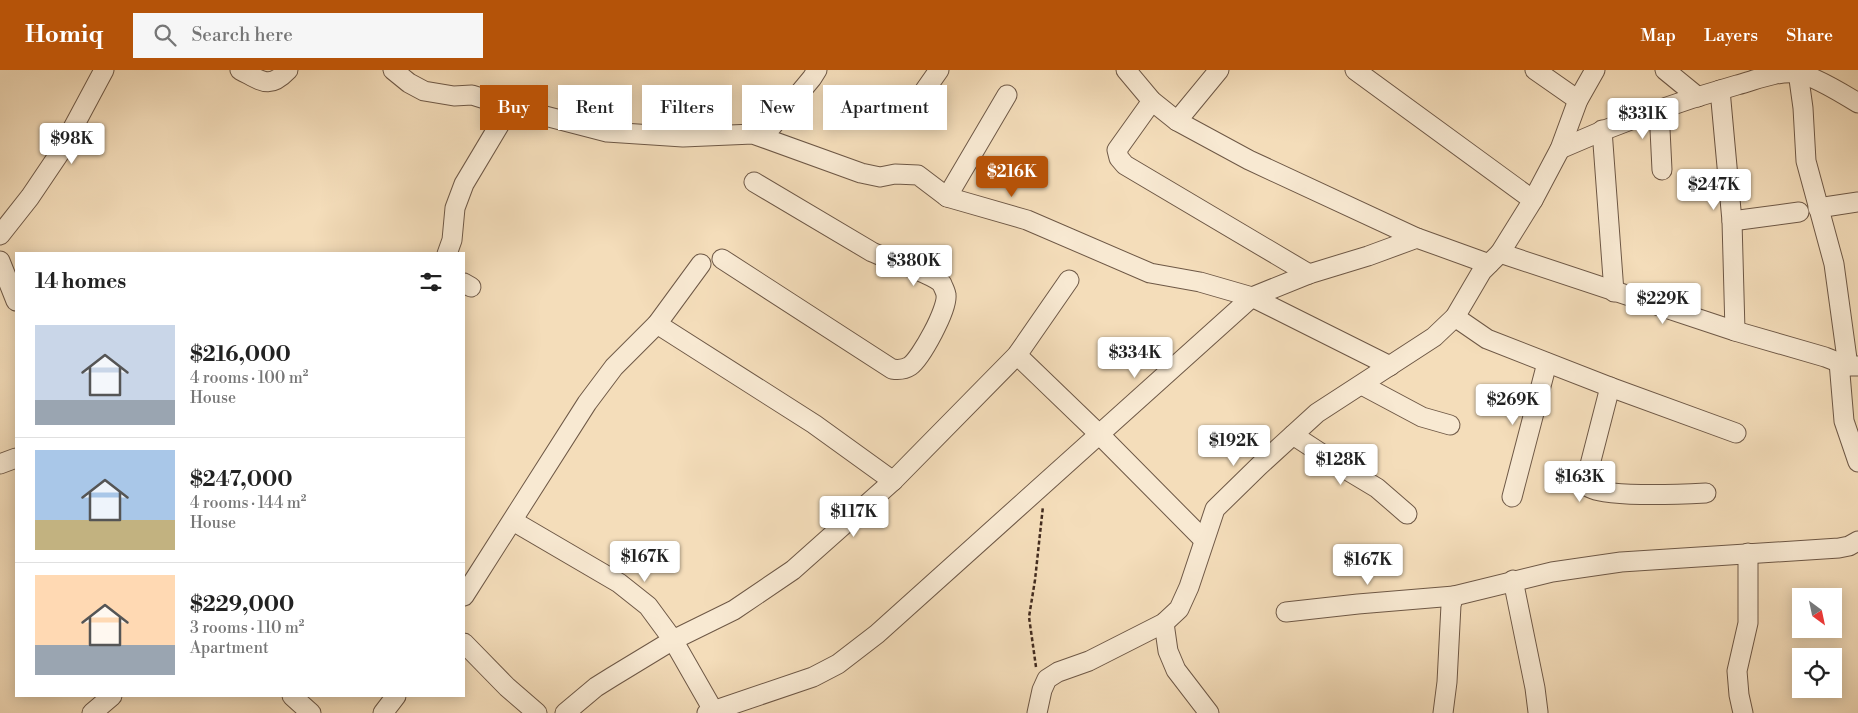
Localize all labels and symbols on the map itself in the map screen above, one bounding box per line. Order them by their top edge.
pin: $331K [1608,98,1678,140]
pin: $98K [42,122,102,165]
pin: $216K [977,156,1047,198]
pin: $247K [1679,168,1749,211]
pin: $380K [879,244,949,287]
pin: $229K [1628,282,1698,325]
pin: $334K [1100,336,1170,379]
pin: $269K [1478,384,1548,426]
pin: $192K [1199,424,1269,467]
pin: $128K [1306,444,1376,486]
pin: $163K [1545,460,1615,503]
pin: $117K [819,496,889,538]
pin: $167K [610,540,680,583]
pin: $167K [1333,544,1403,586]
north arrow [1792,588,1842,638]

